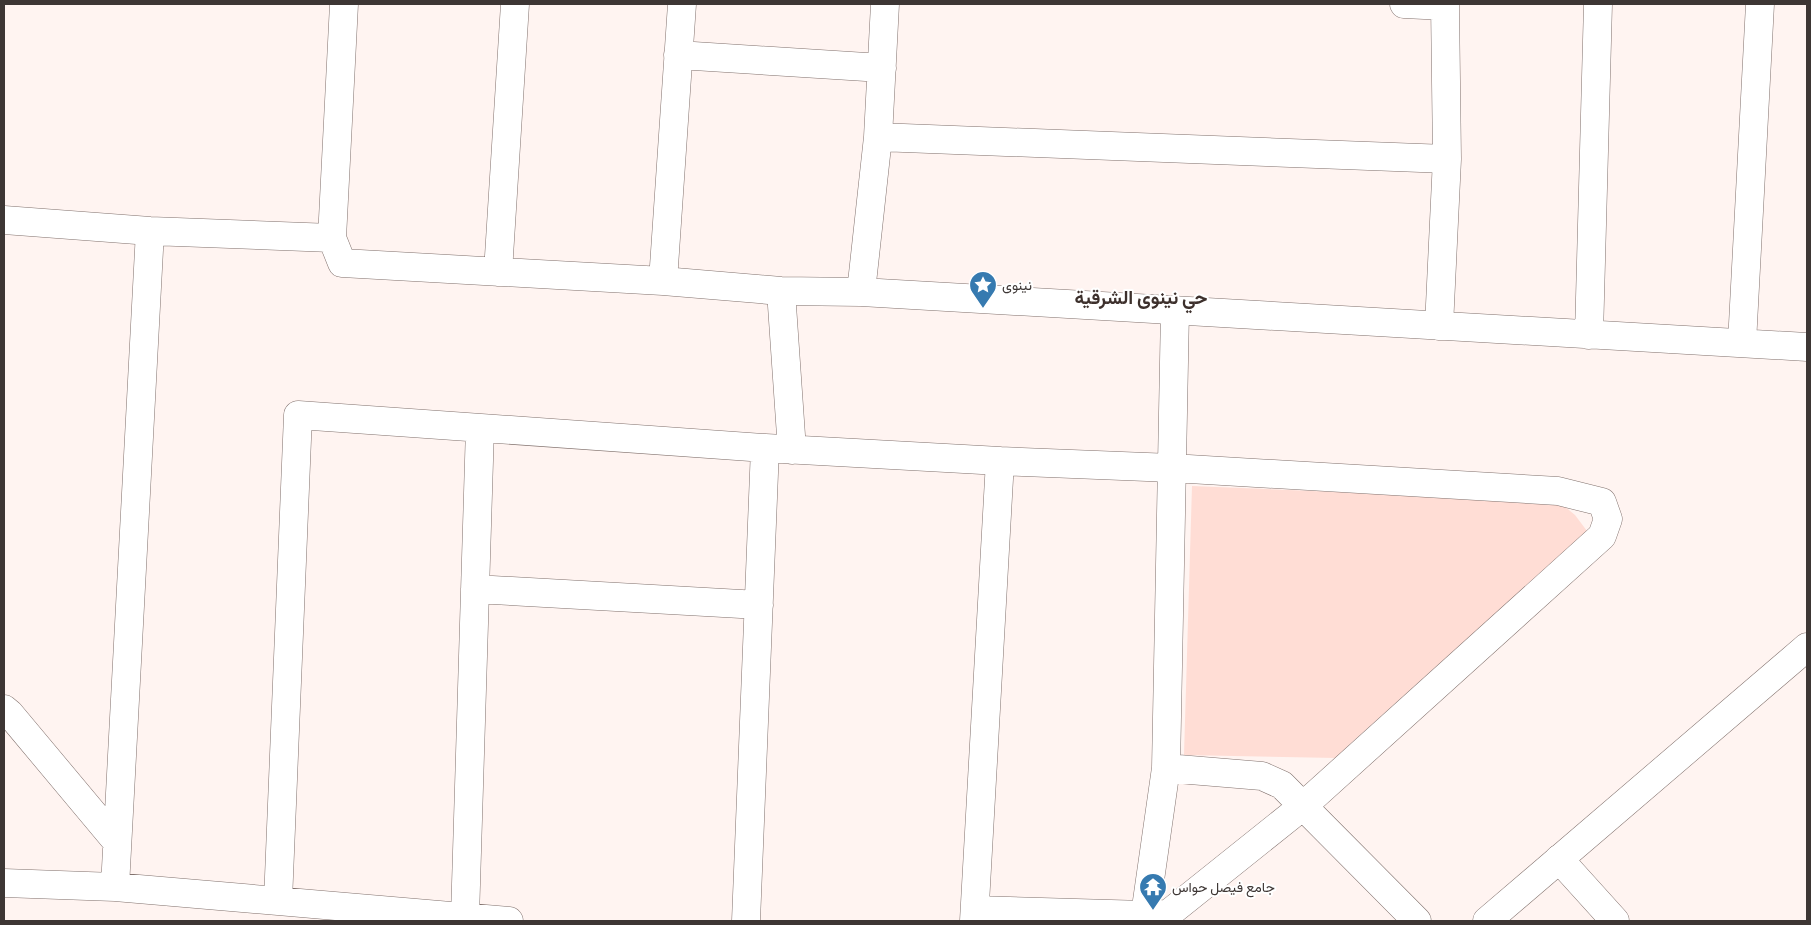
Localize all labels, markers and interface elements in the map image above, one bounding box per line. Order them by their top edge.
place icon: نينوى [968,270,998,309]
place label: نينوى [1002,274,1032,294]
district label: حي نينوى الشرقية [1074,282,1208,314]
temple icon: جامع فيصل حواس [1138,872,1168,911]
place label: جامع فيصل حواس [1172,876,1275,898]

